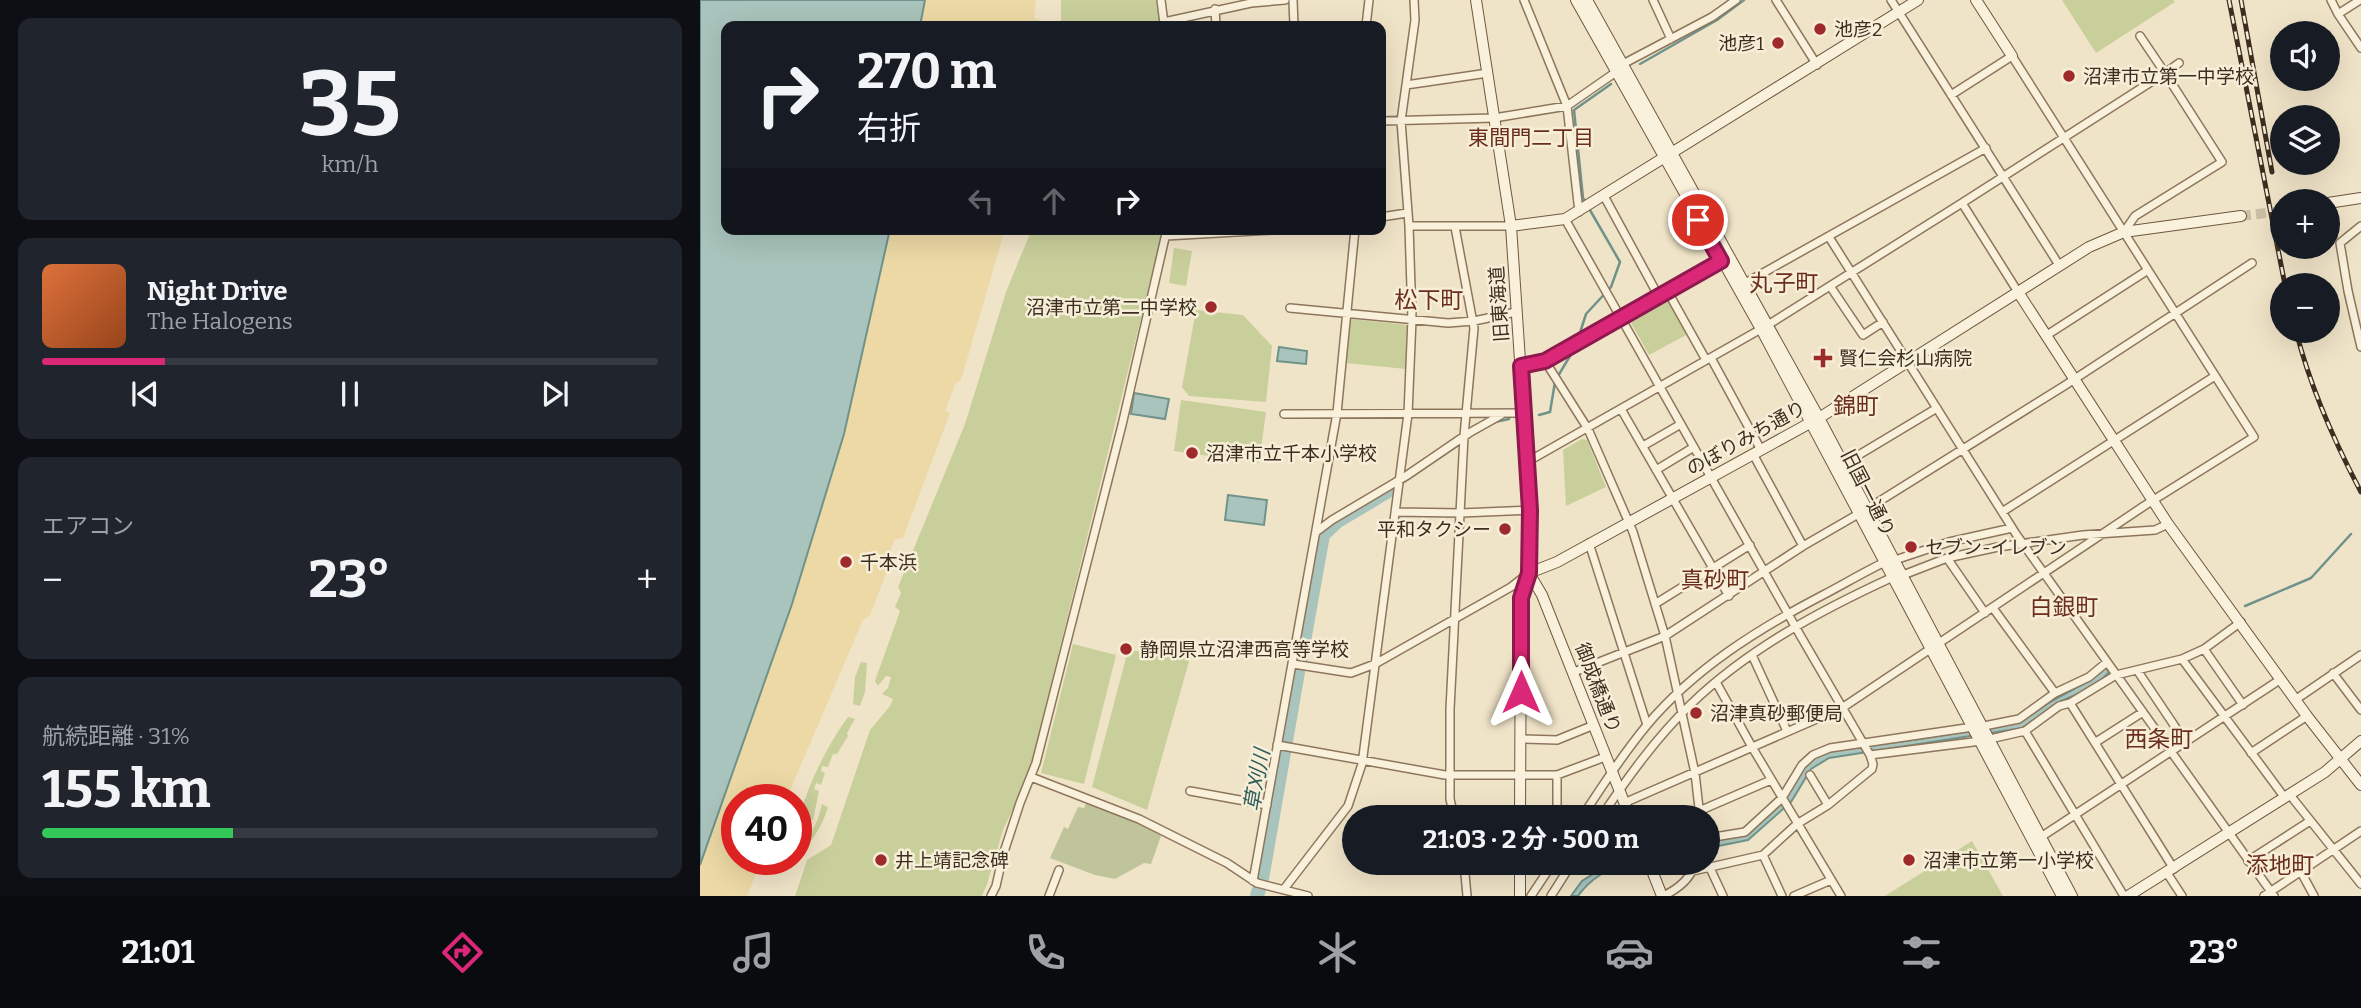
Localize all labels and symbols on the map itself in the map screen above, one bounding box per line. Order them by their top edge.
place label: 池彦2 [1834,18,1882,41]
marker: 池彦2 [1812,21,1828,37]
place label: 池彦1 [1718,32,1764,55]
marker: 池彦1 [1770,35,1786,51]
place label: 沼津市立第一中学校 [2083,65,2254,88]
marker: 沼津市立第一中学校 [2061,68,2077,84]
district label: 東間門二丁目 [1468,125,1594,151]
pin [1668,190,1728,250]
street label: 旧東海道 [1485,265,1513,343]
district label: 丸子町 [1750,269,1819,297]
district label: 松下町 [1395,286,1464,314]
place label: 沼津市立第二中学校 [1026,296,1197,319]
marker: 沼津市立第二中学校 [1203,299,1219,315]
place label: 賢仁会杉山病院 [1839,347,1972,370]
marker: 賢仁会杉山病院 [1813,348,1833,368]
district label: 錦町 [1833,392,1879,420]
street label: のぼりみち通り [1682,396,1810,480]
place label: 沼津市立千本小学校 [1206,442,1377,465]
marker: 沼津市立千本小学校 [1184,445,1200,461]
street label: 旧国一通り [1836,445,1900,541]
place label: 平和タクシー [1377,518,1491,541]
marker: 平和タクシー [1497,521,1513,537]
place label: セブン-イレブン [1925,536,2067,559]
marker: セブン-イレブン [1903,539,1919,555]
place label: 千本浜 [860,551,917,574]
marker: 千本浜 [838,554,854,570]
district label: 真砂町 [1681,566,1750,594]
district label: 白銀町 [2030,593,2099,621]
place label: 静岡県立沼津西高等学校 [1140,638,1349,661]
street label: 御成橋通り [1570,640,1626,736]
marker: 静岡県立沼津西高等学校 [1118,641,1134,657]
position arrow [1484,655,1558,729]
place label: 沼津真砂郵便局 [1710,702,1843,725]
marker: 沼津真砂郵便局 [1688,705,1704,721]
district label: 西条町 [2125,725,2194,753]
water label: 草刈川 [1239,745,1276,813]
speed limit sign: 40 [721,784,812,875]
place label: 井上靖記念碑 [895,849,1009,872]
place label: 沼津市立第一小学校 [1923,849,2094,872]
district label: 添地町 [2246,851,2315,879]
marker: 井上靖記念碑 [873,852,889,868]
marker: 沼津市立第一小学校 [1901,852,1917,868]

